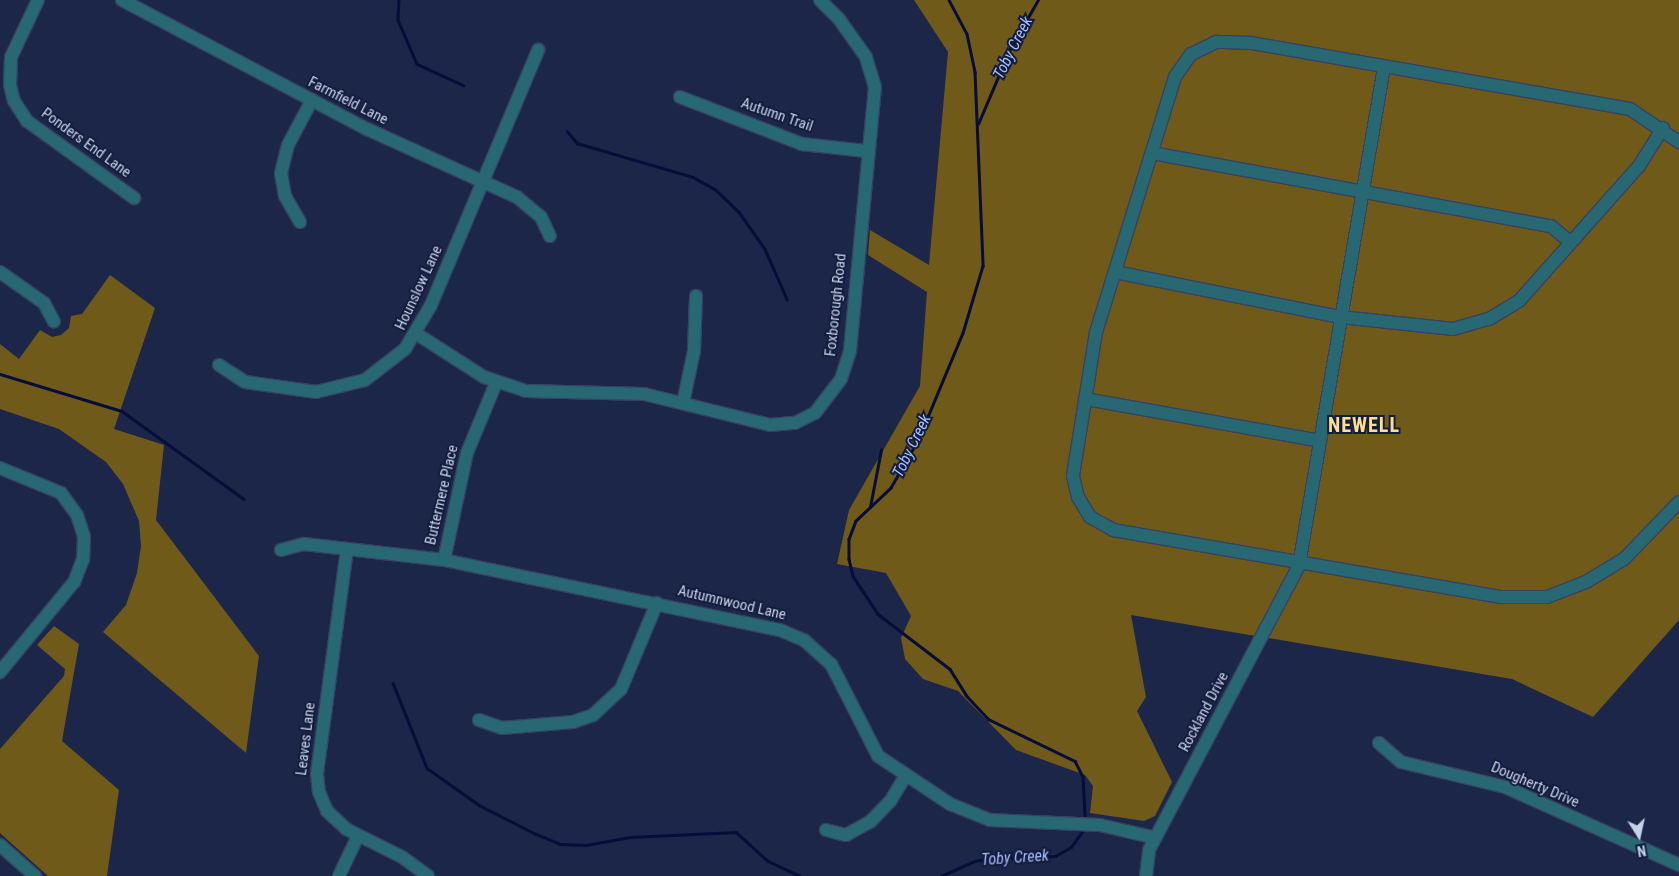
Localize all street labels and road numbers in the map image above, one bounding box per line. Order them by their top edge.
street label: Farmfield Lane [305,73,391,129]
street label: Autumn Trail [739,94,815,136]
street label: Ponders End Lane [38,104,134,182]
street label: Hounslow Lane [392,243,446,333]
street label: Foxborough Road [822,253,850,357]
street label: Buttermere Place [422,443,462,547]
street label: Autumnwood Lane [676,582,788,624]
street label: Rockland Drive [1175,669,1233,755]
street label: Leaves Lane [293,701,319,777]
street label: Dougherty Drive [1488,758,1582,812]

